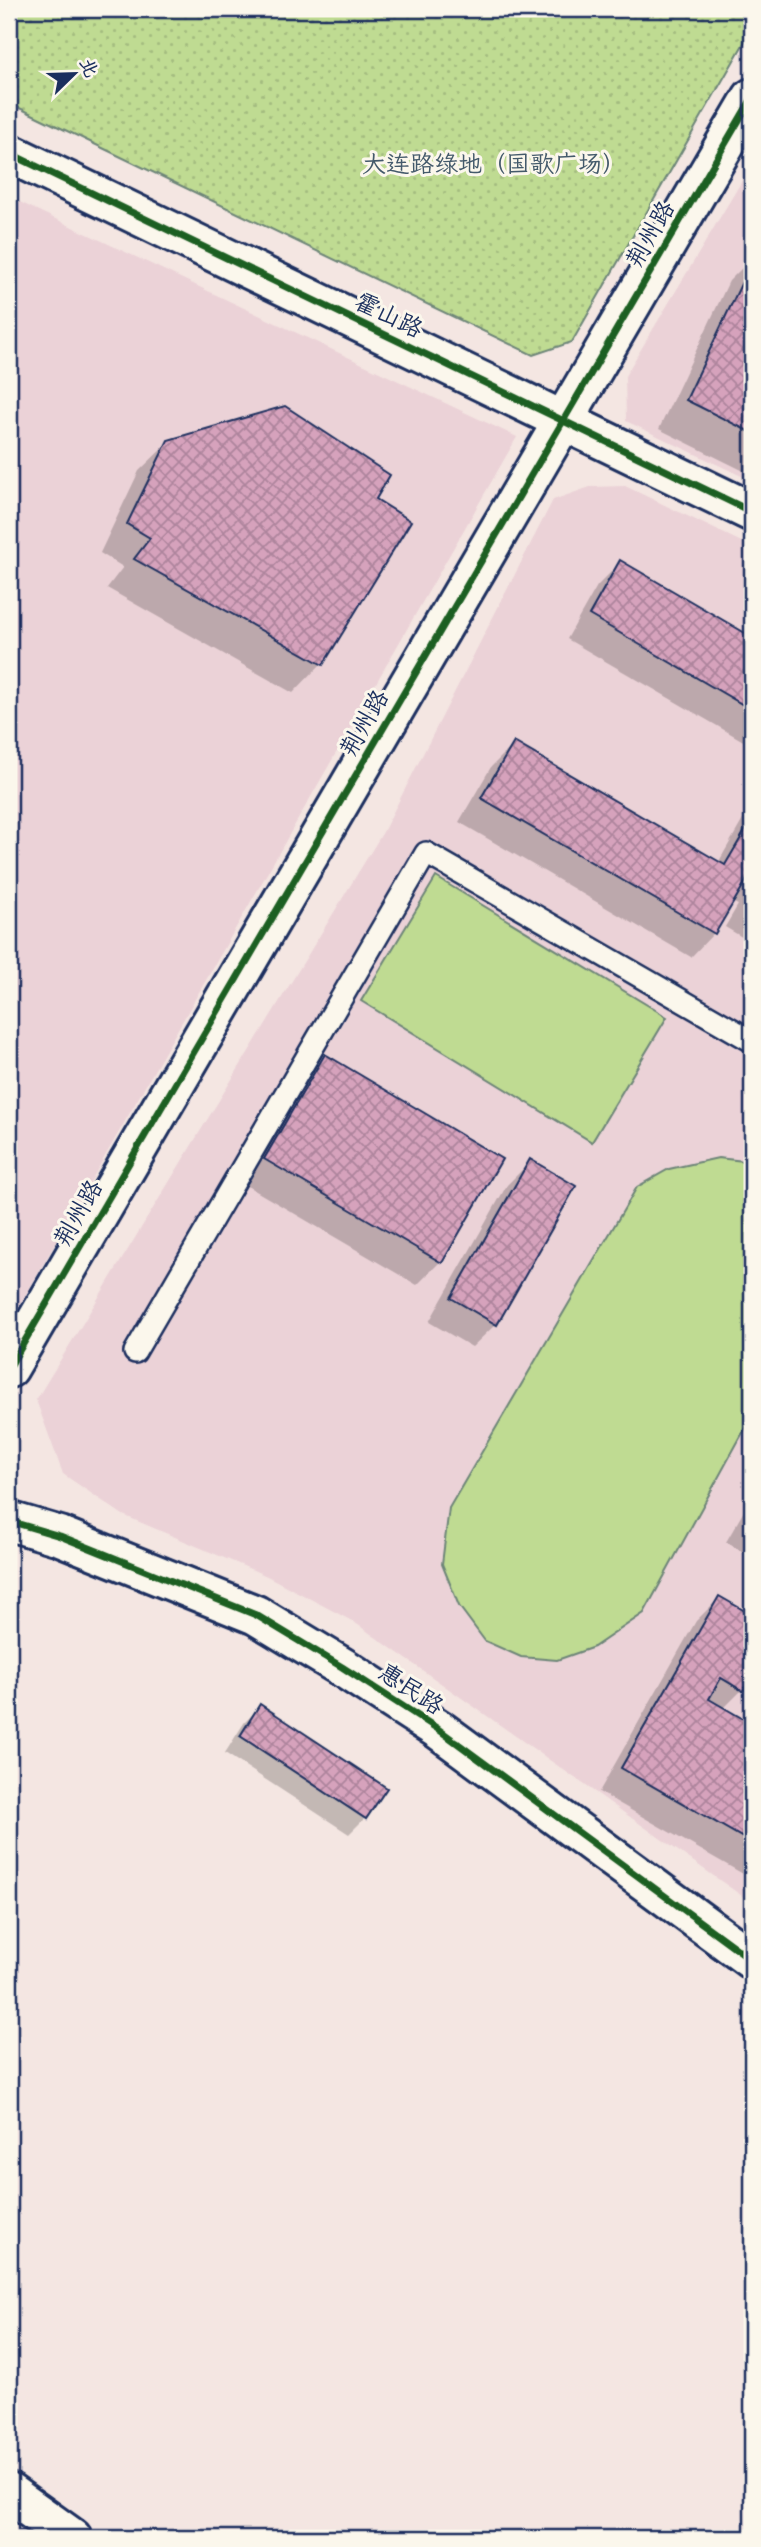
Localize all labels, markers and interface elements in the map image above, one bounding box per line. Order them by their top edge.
north arrow [38,38,108,108]
text: 北 [74,54,103,81]
park label: 大连路绿地（国歌广场） [362,149,626,179]
street label: 荆州路 [619,195,681,273]
street label: 霍山路 [350,286,428,344]
street label: 荆州路 [333,684,395,762]
street label: 荆州路 [47,1174,109,1252]
street label: 惠民路 [373,1657,449,1721]

